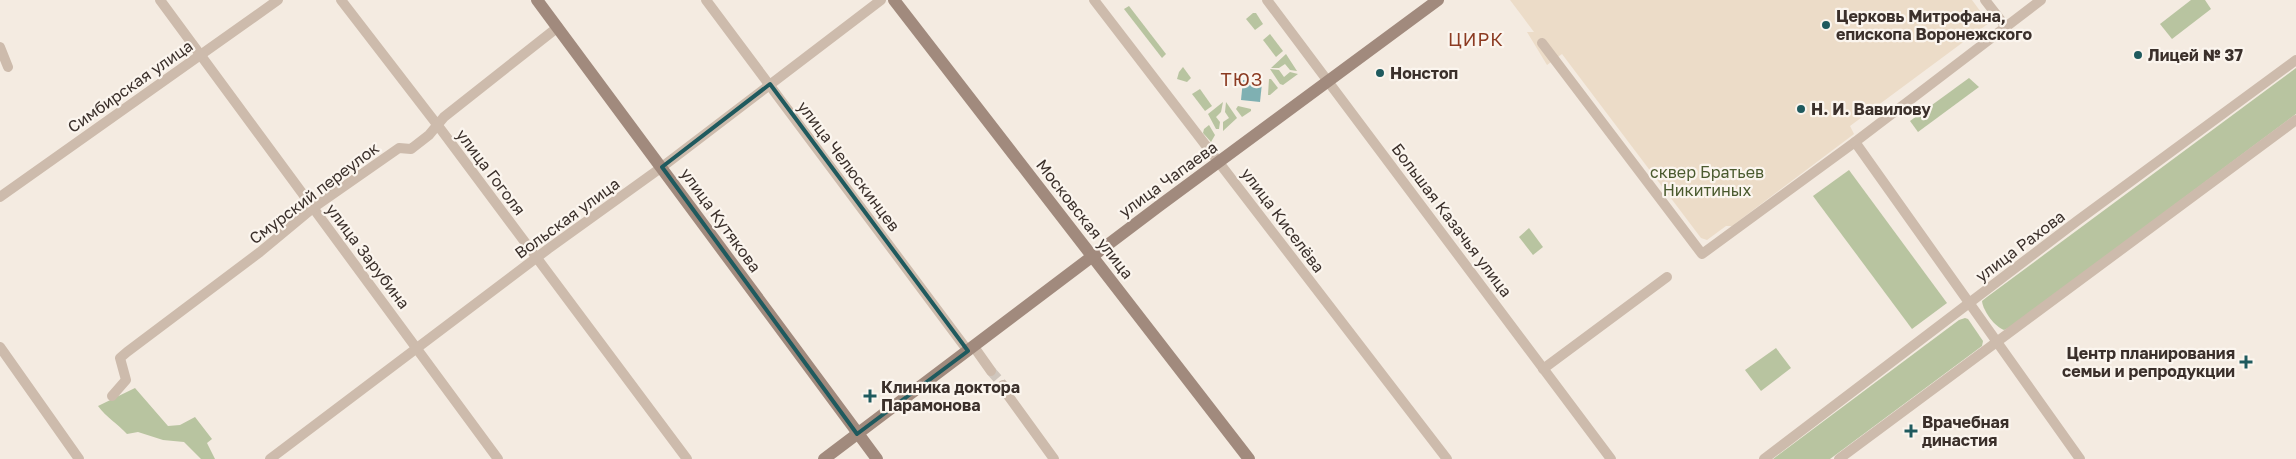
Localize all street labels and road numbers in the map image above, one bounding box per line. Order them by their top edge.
street label: Симбирская улица [64,35,196,137]
street label: улица Челюскинцев [793,97,905,235]
street label: улица Гоголя [452,125,530,219]
street label: улица Чапаева [1115,137,1221,221]
street label: Смурский переулок [245,138,383,248]
street label: Большая Казачья улица [1388,139,1516,301]
street label: Московская улица [1032,155,1138,283]
street label: улица Кутякова [676,164,766,276]
street label: улица Киселёва [1237,164,1329,276]
street label: Вольская улица [511,173,623,263]
street label: улица Зарубина [322,199,414,313]
street label: улица Рахова [1971,206,2069,286]

